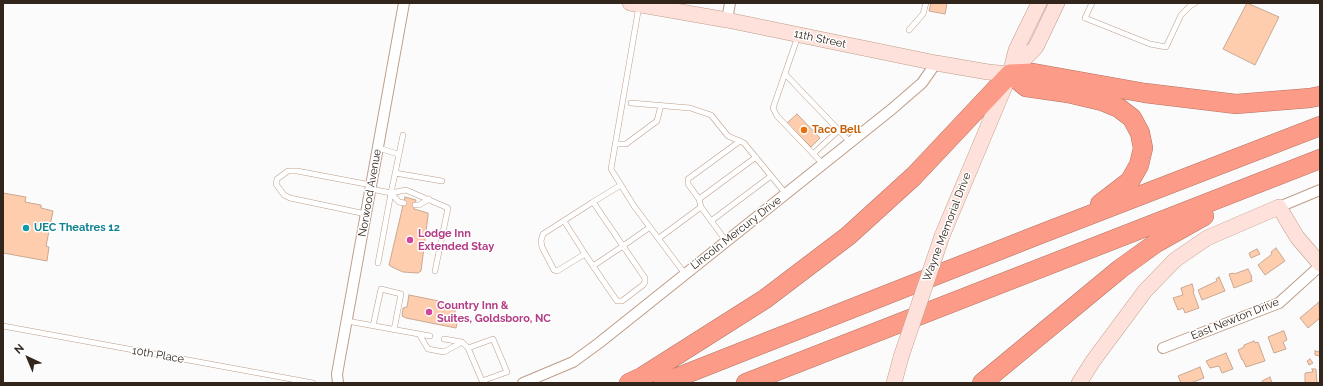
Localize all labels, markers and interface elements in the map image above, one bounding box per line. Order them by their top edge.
street label: 11th Street [793,27,847,51]
place label: Taco Bell [812,123,861,137]
marker: Taco Bell [799,125,809,135]
street label: Norwood Avenue [356,148,384,238]
street label: Wayne Memorial Drive [920,171,974,283]
street label: Lincoln Mercury Drive [688,194,784,272]
place label: UEC Theatres 12 [34,221,120,235]
marker: UEC Theatres 12 [21,223,31,233]
place label: Lodge Inn Extended Stay [418,227,494,253]
marker: Lodge Inn Extended Stay [405,235,415,245]
street label: East Newton Drive [1189,295,1281,343]
place label: Country Inn & Suites, Goldsboro, NC [437,299,551,325]
marker: Country Inn & Suites, Goldsboro, NC [424,307,434,317]
north arrow [8,338,48,378]
text: N [12,341,27,357]
street label: 10th Place [131,344,185,366]

